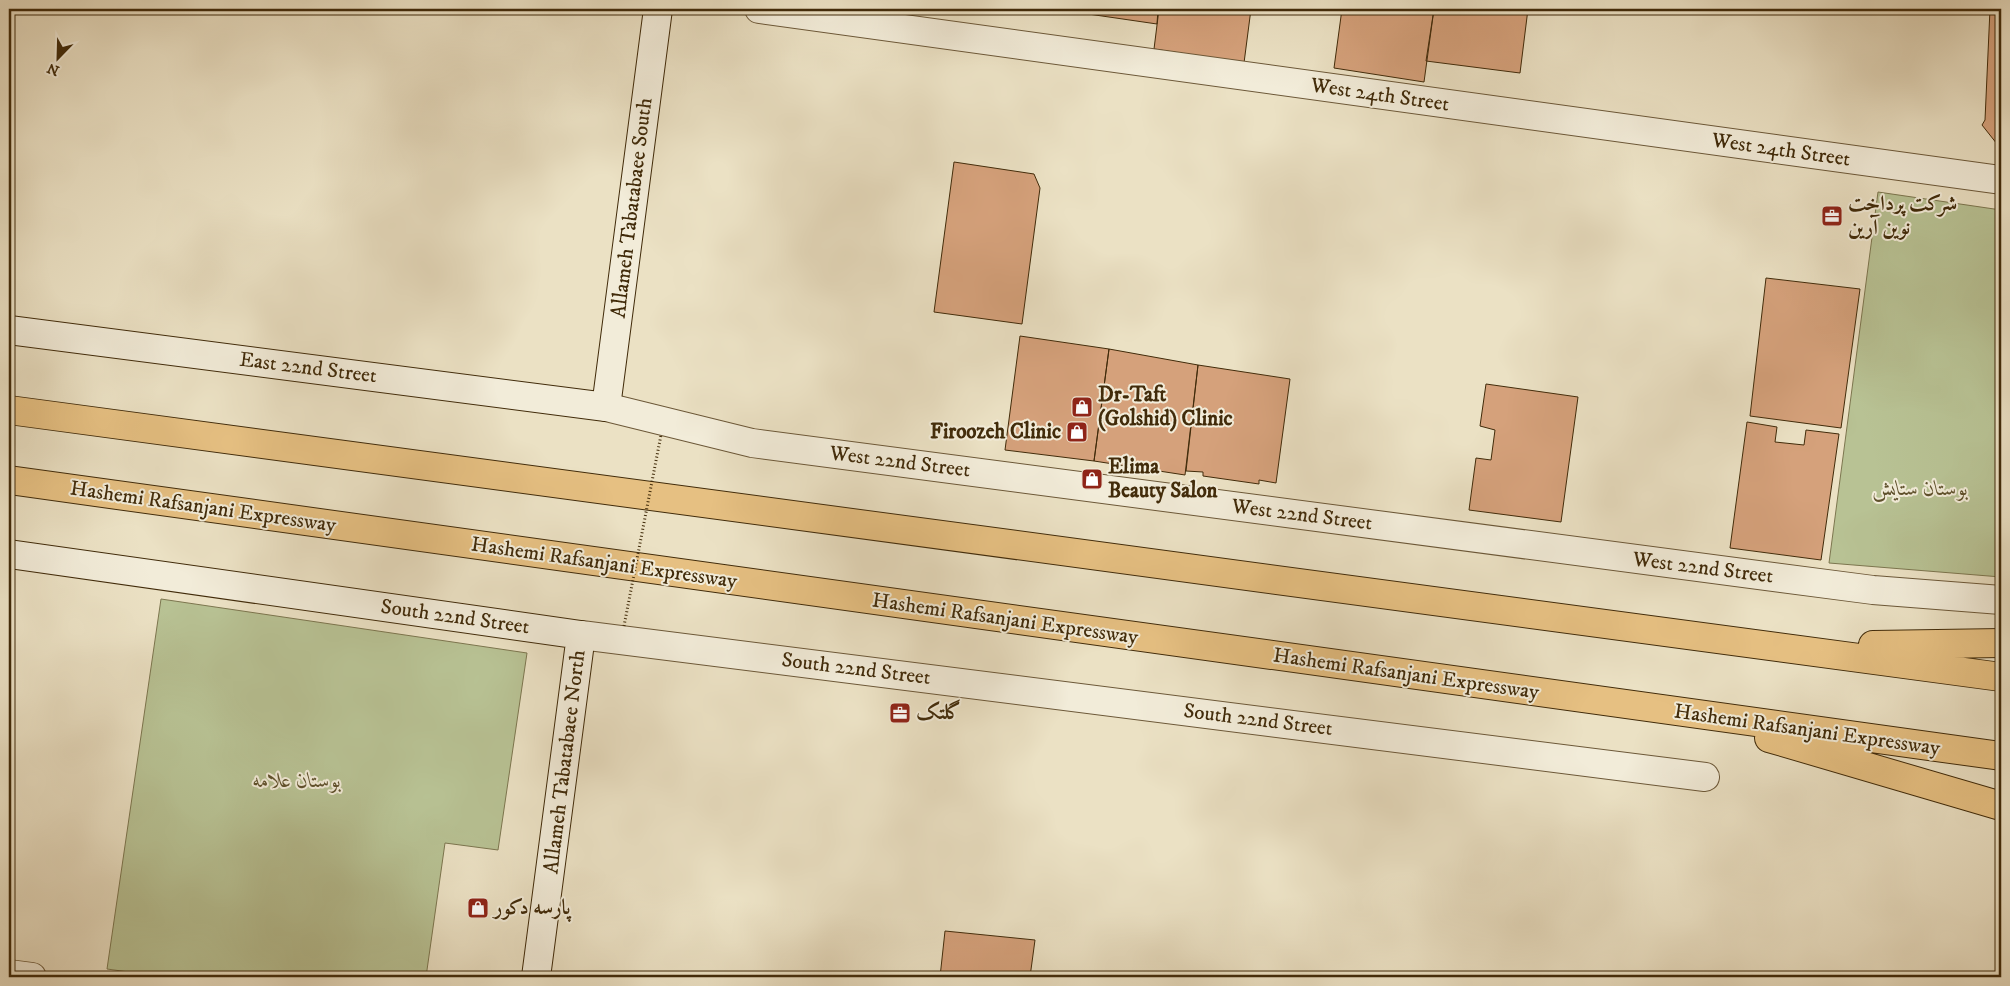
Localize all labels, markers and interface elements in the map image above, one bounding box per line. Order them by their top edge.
north arrow [32,32,82,82]
text: N [44,58,62,80]
street label: West 24th Street [1308,72,1451,118]
street label: Allameh Tabatabaee South [606,96,658,320]
street label: West 24th Street [1709,127,1852,173]
place label: شرکت پرداخت نوین آرین [1848,191,1957,241]
office icon: شرکت پرداخت نوین آرین [1820,204,1844,228]
street label: East 22nd Street [238,347,378,389]
place label: Dr-Taft (Golshid) Clinic [1098,382,1233,432]
shop icon: Dr-Taft (Golshid) Clinic [1070,395,1094,419]
place label: Firoozeh Clinic [930,419,1061,445]
shop icon: Firoozeh Clinic [1065,420,1089,444]
street label: West 22nd Street [827,440,972,484]
place label: Elima Beauty Salon [1108,454,1219,504]
shop icon: Elima Beauty Salon [1080,467,1104,491]
street label: Hashemi Rafsanjani Expressway [68,475,339,539]
park label: بوستان ستایش [1872,476,1968,502]
street label: West 22nd Street [1229,493,1374,537]
street label: Hashemi Rafsanjani Expressway [469,531,740,595]
street label: West 22nd Street [1630,546,1775,590]
street label: Hashemi Rafsanjani Expressway [870,587,1141,651]
street label: South 22nd Street [379,594,531,640]
street label: Hashemi Rafsanjani Expressway [1271,642,1542,706]
street label: South 22nd Street [780,647,932,691]
street label: Allameh Tabatabaee North [538,649,592,875]
street label: South 22nd Street [1182,698,1334,742]
street label: Hashemi Rafsanjani Expressway [1672,698,1943,762]
place label: گلتک [916,699,961,726]
office icon: گلتک [888,701,912,725]
park label: بوستان علامه [253,768,341,794]
place label: پارسه دکور [492,895,572,922]
shop icon: پارسه دکور [466,896,490,920]

